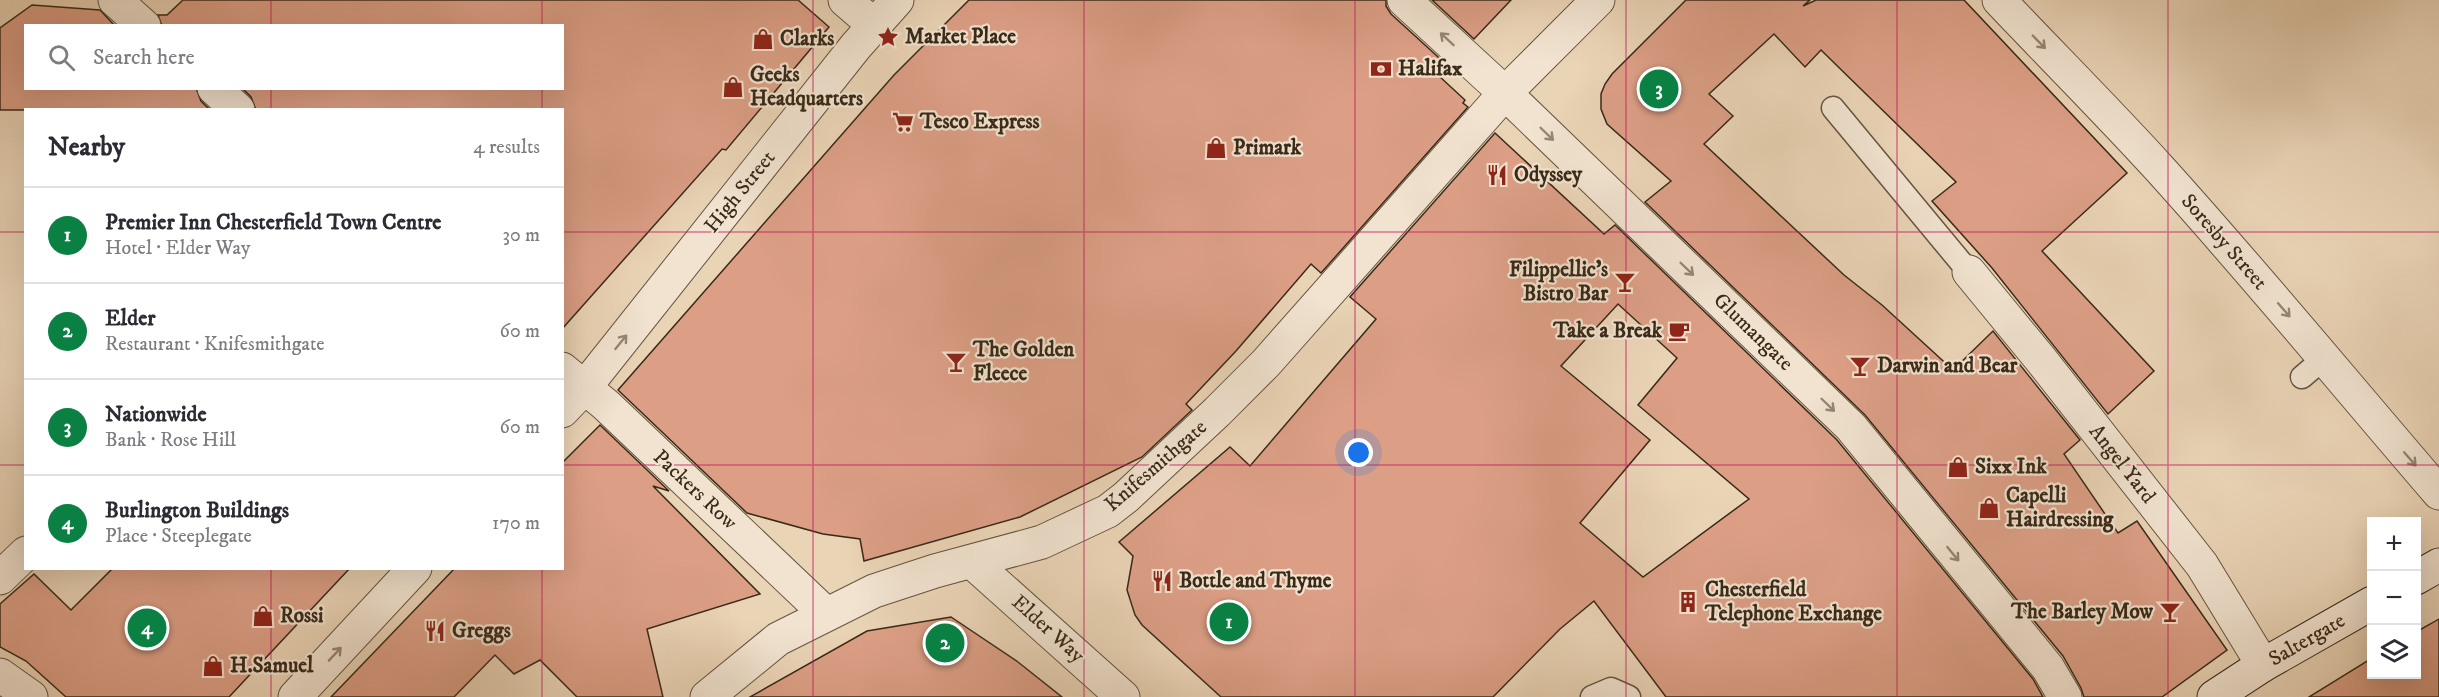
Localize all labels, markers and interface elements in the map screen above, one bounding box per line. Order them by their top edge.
search box [24,24,564,90]
place label: Market Place [905,24,1016,50]
place icon: Market Place [876,25,900,49]
place label: Clarks [780,26,834,52]
shop icon: Clarks [751,27,775,51]
one-way arrow [1439,32,1454,46]
one-way arrow [2032,35,2046,50]
icon: search [45,41,78,74]
text: Search here [93,44,195,71]
place label: Halifax [1398,56,1463,82]
bank icon: Halifax [1369,57,1393,81]
place label: Geeks Headquarters [750,62,863,112]
pin: 3 [1640,66,1678,112]
shop icon: Geeks Headquarters [721,75,745,99]
place label: Tesco Express [919,109,1039,135]
supermarket icon: Tesco Express [891,110,915,134]
one-way arrow [1540,126,1555,141]
text: Nearby [48,131,125,164]
text: 4 results [473,135,540,160]
place label: Primark [1233,135,1302,161]
shop icon: Primark [1204,136,1228,160]
street label: High Street [699,145,781,238]
place label: Odyssey [1514,162,1583,188]
restaurant icon: Odyssey [1485,163,1509,187]
street label: Soresby Street [2175,189,2273,296]
text: Premier Inn Chesterfield Town Centre [105,209,441,236]
text: 1 [64,223,71,248]
text: 30 m [502,223,540,248]
text: Hotel · Elder Way [105,236,250,261]
place label: Filippellic's Bistro Bar [1509,257,1609,307]
one-way arrow [1680,262,1695,276]
bar icon: Filippellic's Bistro Bar [1613,270,1637,294]
street label: Glumangate [1708,287,1799,377]
one-way arrow [2277,302,2291,317]
text: Elder [105,305,155,332]
place label: Take a Break [1552,318,1663,344]
text: 2 [63,319,72,344]
text: 60 m [500,319,540,344]
cafe icon: Take a Break [1667,319,1691,343]
text: Restaurant · Knifesmithgate [105,332,325,357]
one-way arrow [615,334,628,350]
place label: The Golden Fleece [972,337,1075,387]
bar icon: The Golden Fleece [944,350,968,374]
place label: Darwin and Bear [1877,353,2019,379]
bar icon: Darwin and Bear [1848,354,1872,378]
one-way arrow [1820,397,1835,412]
text: Nationwide [105,401,207,428]
street label: Knifesmithgate [1100,414,1213,517]
text: 3 [64,415,71,440]
text: 60 m [500,415,540,440]
street label: Angel Yard [2083,419,2161,509]
text: Bank · Rose Hill [105,428,236,453]
your location [1344,438,1373,467]
street label: Packers Row [647,444,743,536]
one-way arrow [2403,451,2417,466]
place label: Sixx Ink [1975,454,2047,480]
shop icon: Sixx Ink [1946,455,1970,479]
place label: Capelli Hairdressing [2006,483,2114,533]
shop icon: Capelli Hairdressing [1977,496,2001,520]
text: Burlington Buildings [105,497,289,524]
text: 4 [62,511,73,536]
text: 170 m [492,511,540,536]
map controls [2367,517,2421,679]
button: + [2367,517,2421,571]
text: Place · Steeplegate [105,524,252,549]
one-way arrow [1946,545,1959,561]
place label: Bottle and Thyme [1179,568,1332,594]
restaurant icon: Bottle and Thyme [1150,569,1174,593]
button: − [2367,571,2421,625]
place label: Chesterfield Telephone Exchange [1704,577,1882,627]
street label: Elder Way [1006,589,1091,669]
building icon: Chesterfield Telephone Exchange [1676,590,1700,614]
place label: The Barley Mow [2010,599,2154,625]
pin: 1 [1210,600,1248,644]
bar icon: The Barley Mow [2158,600,2182,624]
place label: Rossi [280,603,324,629]
shop icon: Rossi [251,604,275,628]
pin: 4 [128,606,166,650]
street label: Saltergate [2264,608,2350,672]
place label: Greggs [452,618,511,644]
restaurant icon: Greggs [423,619,447,643]
pin: 2 [926,620,964,666]
button: layers [2367,625,2421,679]
one-way arrow [328,647,342,662]
place label: H.Samuel [230,653,314,679]
shop icon: H.Samuel [201,654,225,678]

